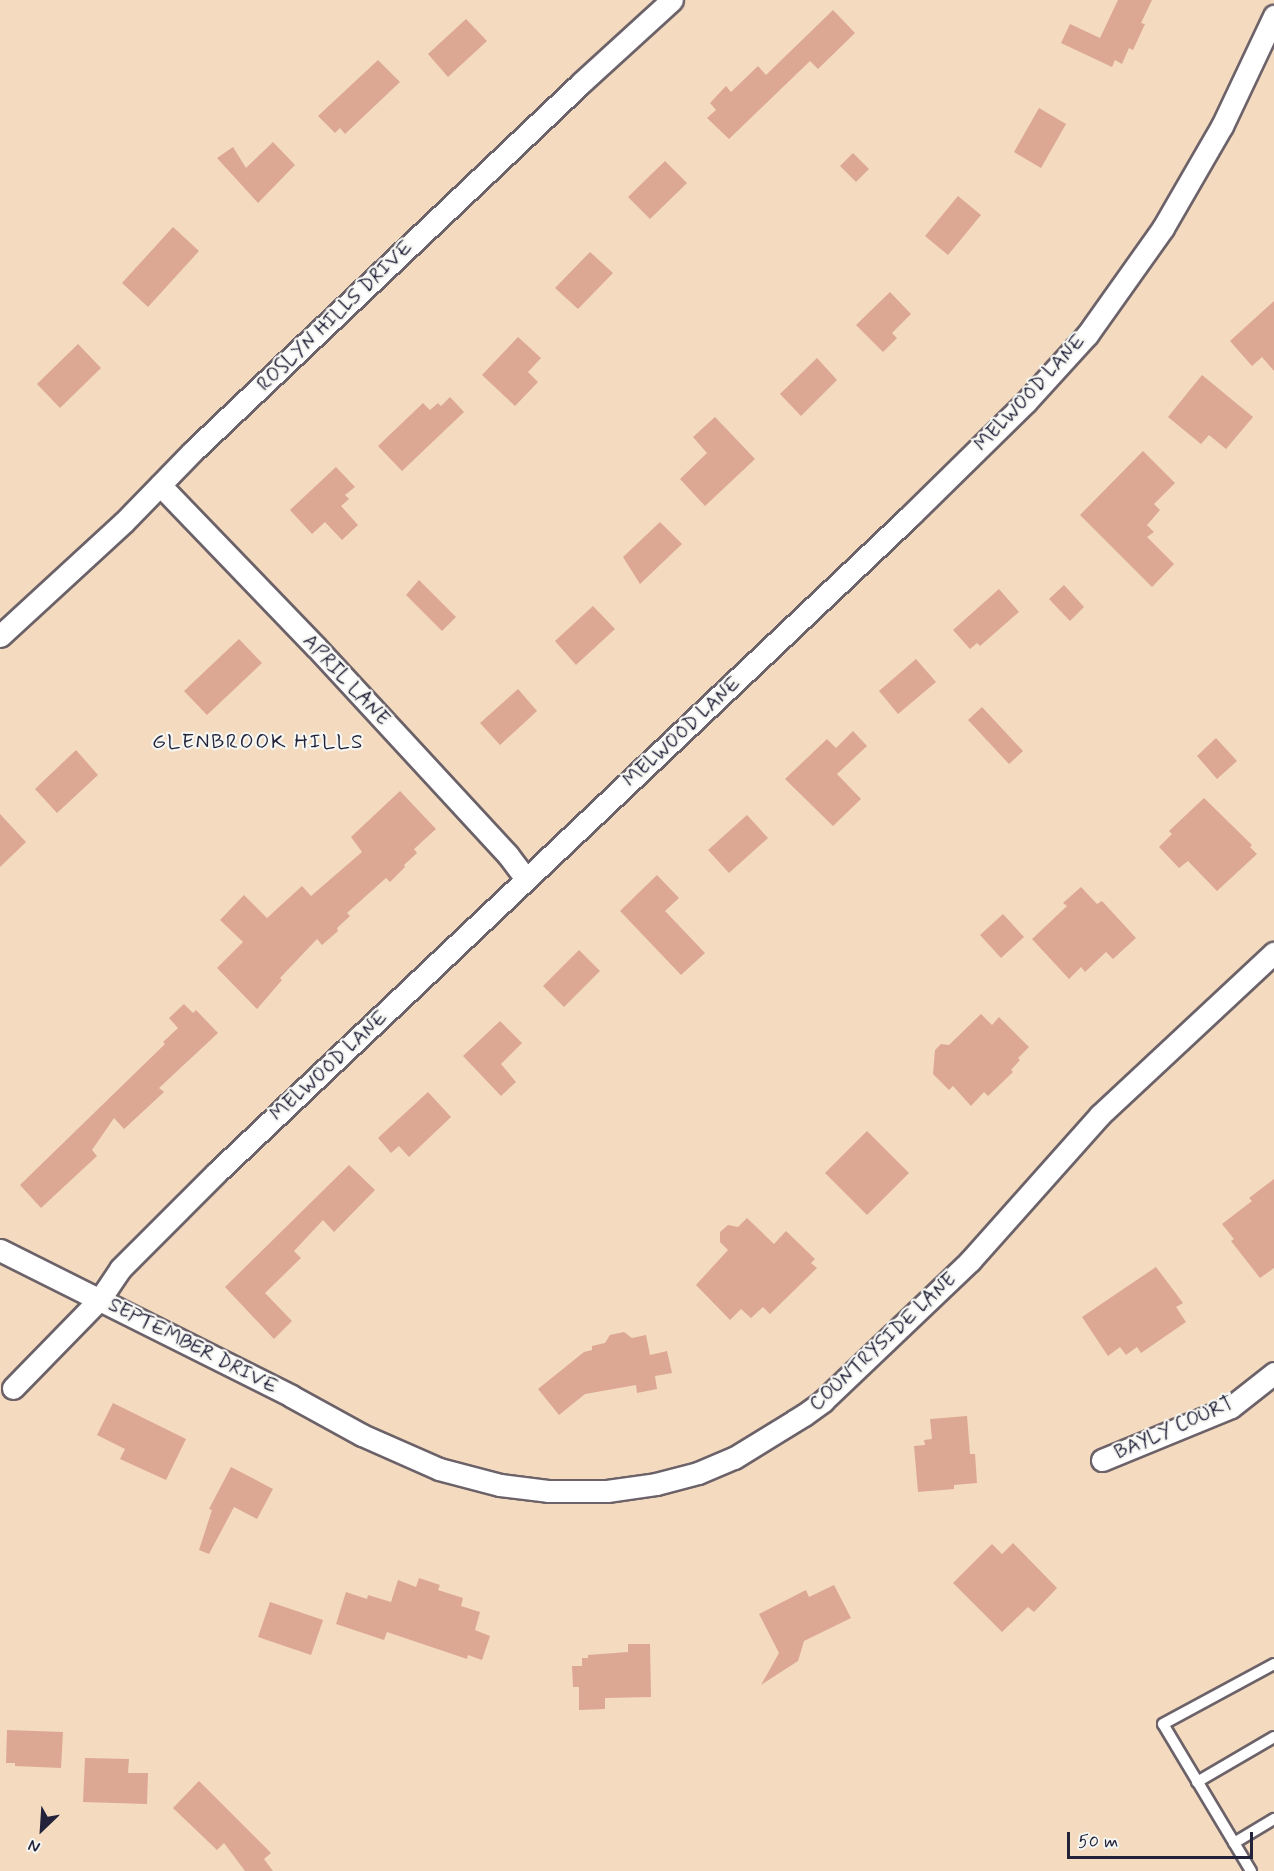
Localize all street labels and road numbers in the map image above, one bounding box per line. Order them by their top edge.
street label: ROSLYN HILLS DRIVE [252,236,418,396]
street label: MELWOOD LANE [969,329,1091,457]
street label: APRIL LANE [297,629,395,731]
street label: MELWOOD LANE [618,671,746,793]
street label: MELWOOD LANE [265,1005,393,1127]
street label: COUNTRYSIDE LANE [803,1266,963,1418]
street label: SEPTEMBER DRIVE [104,1293,282,1399]
street label: BAYLY COURT [1110,1390,1238,1466]

